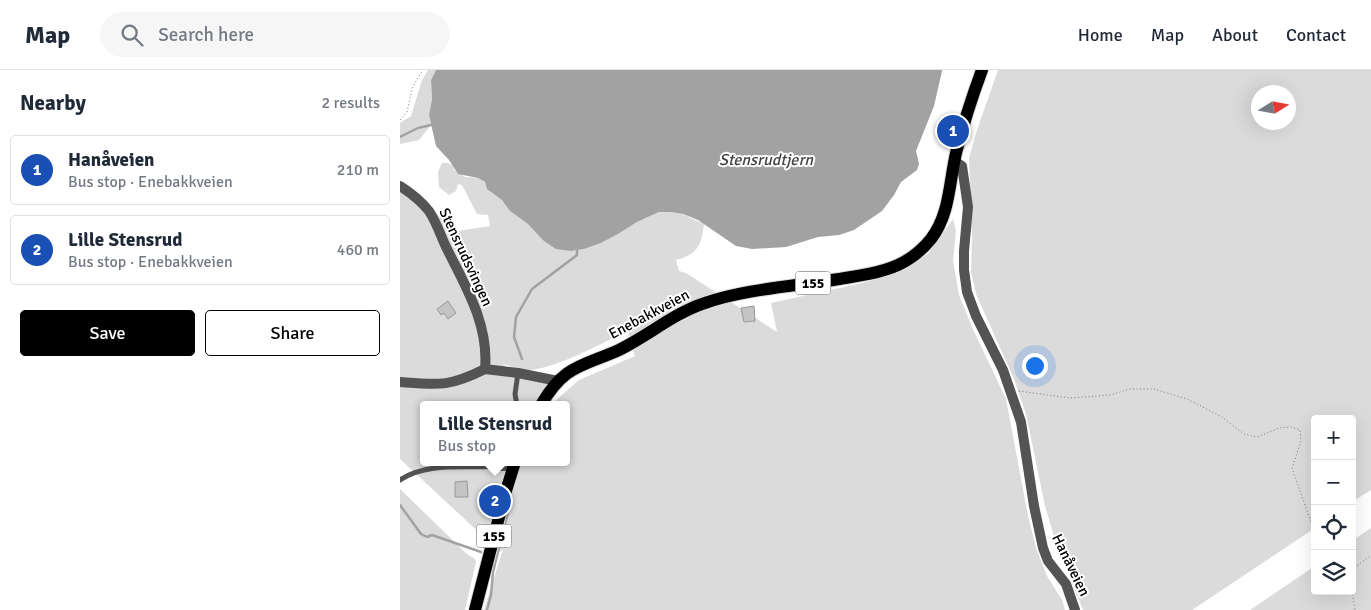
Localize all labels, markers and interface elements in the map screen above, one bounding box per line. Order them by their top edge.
search box [100,12,450,57]
text: Map [25,20,70,50]
icon: search [118,21,146,49]
text: Search here [158,23,254,47]
text: Home [1078,24,1123,46]
text: Map [1151,24,1184,46]
text: About [1212,24,1258,46]
text: Contact [1286,24,1346,46]
north arrow [1251,85,1296,130]
text: Nearby [20,90,86,116]
text: 2 results [321,93,380,113]
pin: 1 [937,112,969,150]
text: Hanåveien [68,148,155,172]
water label: Stensrudtjern [719,150,814,170]
text: 1 [33,160,41,180]
text: 210 m [337,160,379,180]
text: Bus stop · Enebakkveien [68,172,233,192]
street label: Stensrudsvingen [435,205,497,309]
text: Lille Stensrud [68,228,182,252]
text: 2 [33,240,41,260]
text: 460 m [337,240,379,260]
text: Bus stop · Enebakkveien [68,252,233,272]
road number: 155 [796,272,830,294]
street label: Enebakkveien [606,285,692,343]
button: Save [20,310,195,356]
button: Share [205,310,380,356]
your location [1022,353,1048,379]
popup [420,401,570,466]
text: Lille Stensrud [438,412,552,436]
map controls [1311,415,1356,595]
button: + [1311,415,1356,460]
text: Bus stop [438,436,496,456]
button: − [1311,460,1356,505]
pin: 2 [479,482,511,520]
button: locate [1311,505,1356,550]
road number: 155 [476,524,512,548]
street label: Hanåveien [1048,531,1094,599]
button: layers [1311,550,1356,595]

